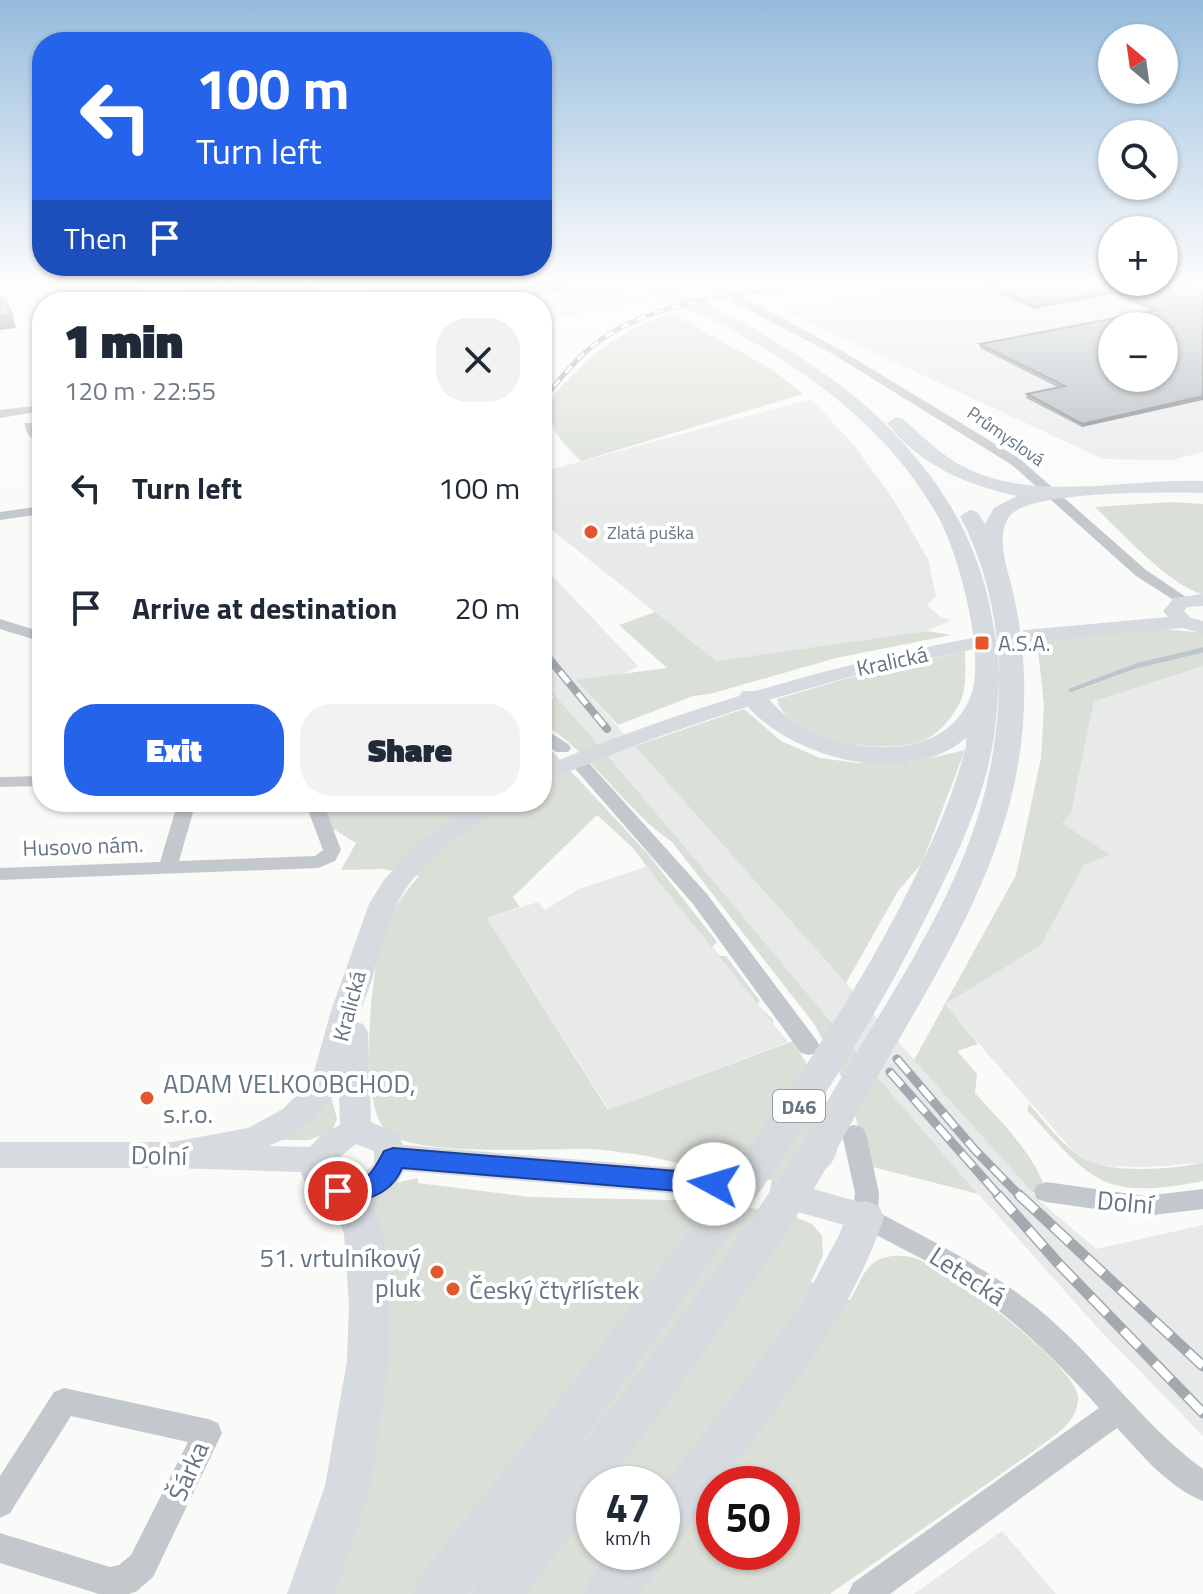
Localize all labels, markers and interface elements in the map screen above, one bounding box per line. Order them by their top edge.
north arrow [1098,24,1178,104]
map controls [1098,24,1178,392]
text: 100 m [196,46,349,131]
icon: left [64,64,168,168]
button: search [1098,120,1178,200]
text: Turn left [196,123,322,178]
text: Then [64,215,127,261]
icon: arrive [143,216,187,260]
button: + [1098,216,1178,296]
text: 1 min [64,304,183,377]
button: − [1098,312,1178,392]
button: close [436,318,520,402]
text: 120 m · 22:55 [64,371,216,410]
street label: Průmyslová [962,399,1050,473]
text: Turn left [132,465,242,511]
text: 100 m [438,465,520,511]
icon: left [64,466,108,510]
place label: Zlatá puška [607,519,694,546]
marker: Zlatá puška [582,523,600,541]
text: Arrive at destination [132,585,397,631]
text: 20 m [455,585,520,631]
icon: arrive [64,586,108,630]
place label: A.S.A. [998,626,1050,660]
marker: A.S.A. [973,634,991,652]
street label: Kralická [853,637,931,685]
button: Exit [64,704,284,796]
button: Share [300,704,520,796]
street label: Husovo nám. [22,827,144,865]
street label: Kralická [323,967,375,1045]
place label: ADAM VELKOOBCHOD, s.r.o. [163,1064,416,1133]
marker: ADAM VELKOOBCHOD, s.r.o. [138,1089,156,1107]
road number: D46 [773,1090,825,1122]
street label: Dolní [131,1135,190,1175]
position arrow [672,1142,756,1226]
pin [304,1157,372,1225]
icon: arrive [316,1169,360,1213]
street label: Dolní [1095,1180,1157,1224]
street label: Letecká [922,1237,1014,1315]
place label: 51. vrtulníkový pluk [260,1238,421,1307]
marker: 51. vrtulníkový pluk [428,1263,446,1281]
place label: Český čtyřlístek [469,1270,639,1309]
marker: Český čtyřlístek [444,1280,462,1298]
street label: Šárka [158,1435,218,1507]
speed limit sign: 50 [696,1466,800,1570]
text: 47 [606,1477,650,1538]
text: km/h [605,1522,651,1553]

